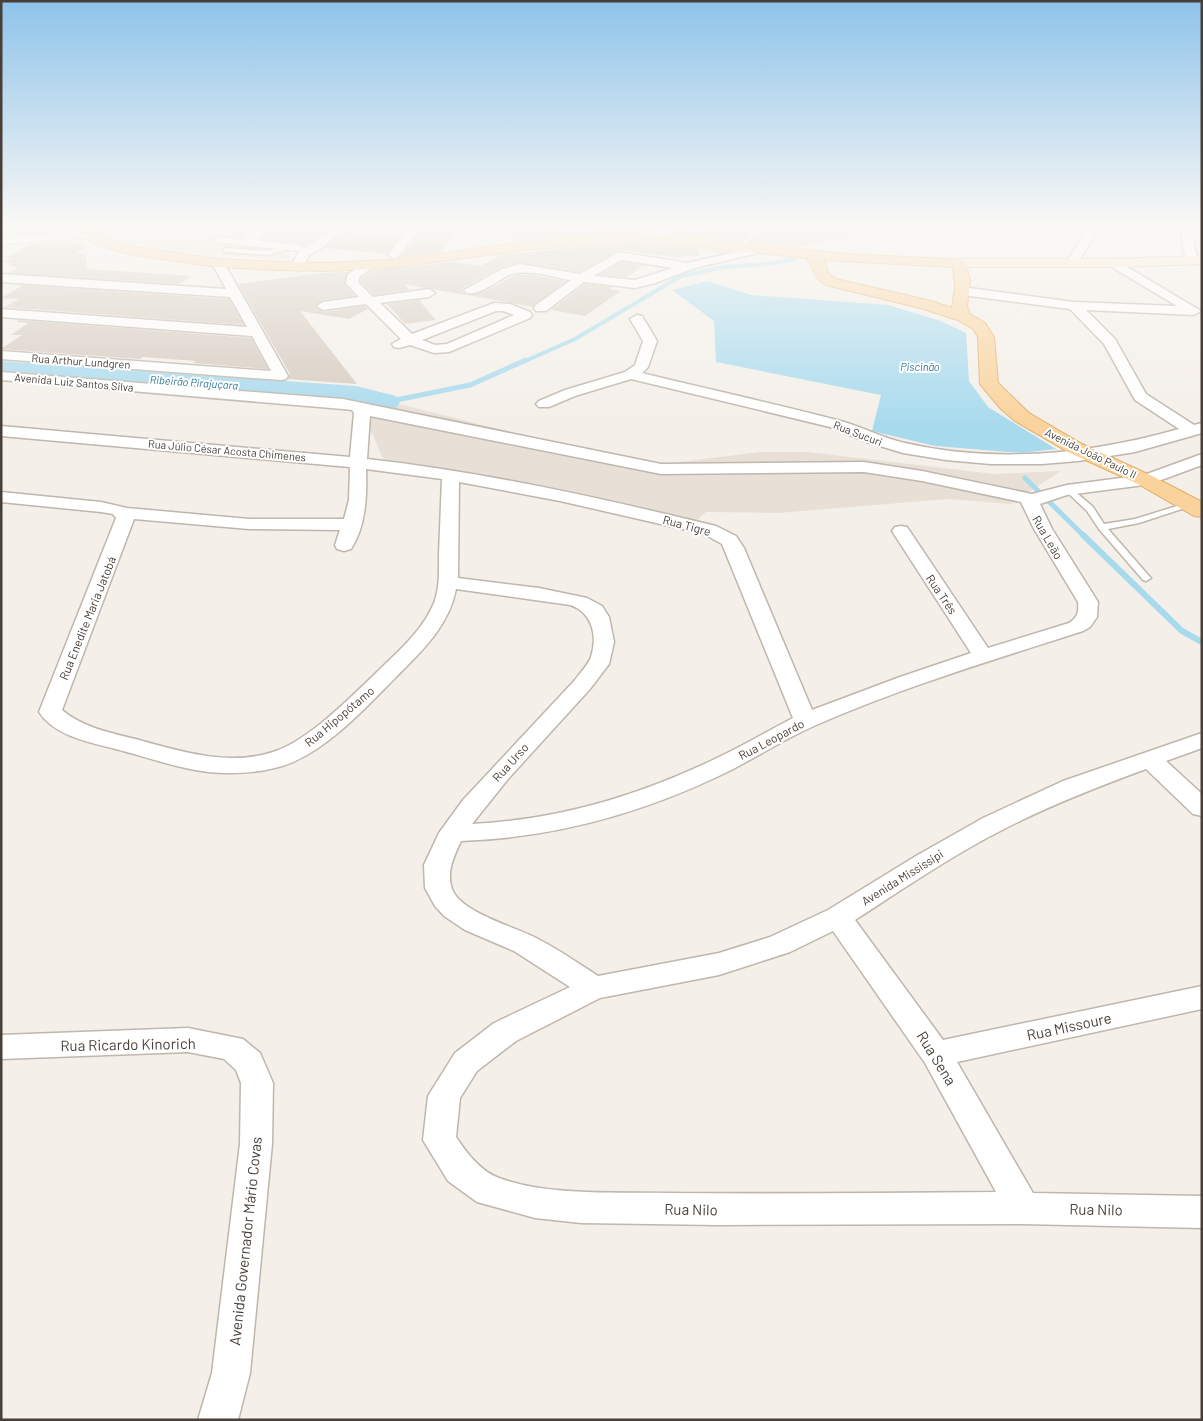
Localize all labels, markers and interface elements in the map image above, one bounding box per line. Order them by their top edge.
street label: Rua Arthur Lundgren [31,351,131,371]
water label: Piscinão [900,360,940,373]
street label: Avenida Luiz Santos Silva [14,370,134,394]
water label: Ribeirão Pirajuçara [149,372,239,392]
street label: Rua Sucuri [832,418,884,448]
street label: Avenida João Paulo II [1043,425,1139,481]
street label: Rua Júlio César Acosta Chimenes [148,437,306,463]
street label: Rua Tigre [661,512,713,538]
street label: Rua Leão [1030,513,1066,561]
street label: Rua Enedite Maria Jatobá [56,554,118,682]
street label: Rua Três [924,571,960,617]
street label: Rua Hipopótamo [302,683,376,749]
street label: Rua Leopardo [736,716,806,762]
street label: Rua Urso [489,740,531,784]
street label: Avenida Mississipi [859,846,945,908]
street label: Rua Missoure [1025,1008,1113,1044]
street label: Rua Sena [913,1028,961,1088]
street label: Rua Ricardo Kinorich [60,1034,196,1054]
street label: Avenida Governador Mário Covas [225,1136,265,1346]
street label: Rua Nilo [664,1200,718,1218]
street label: Rua Nilo [1069,1200,1123,1218]

